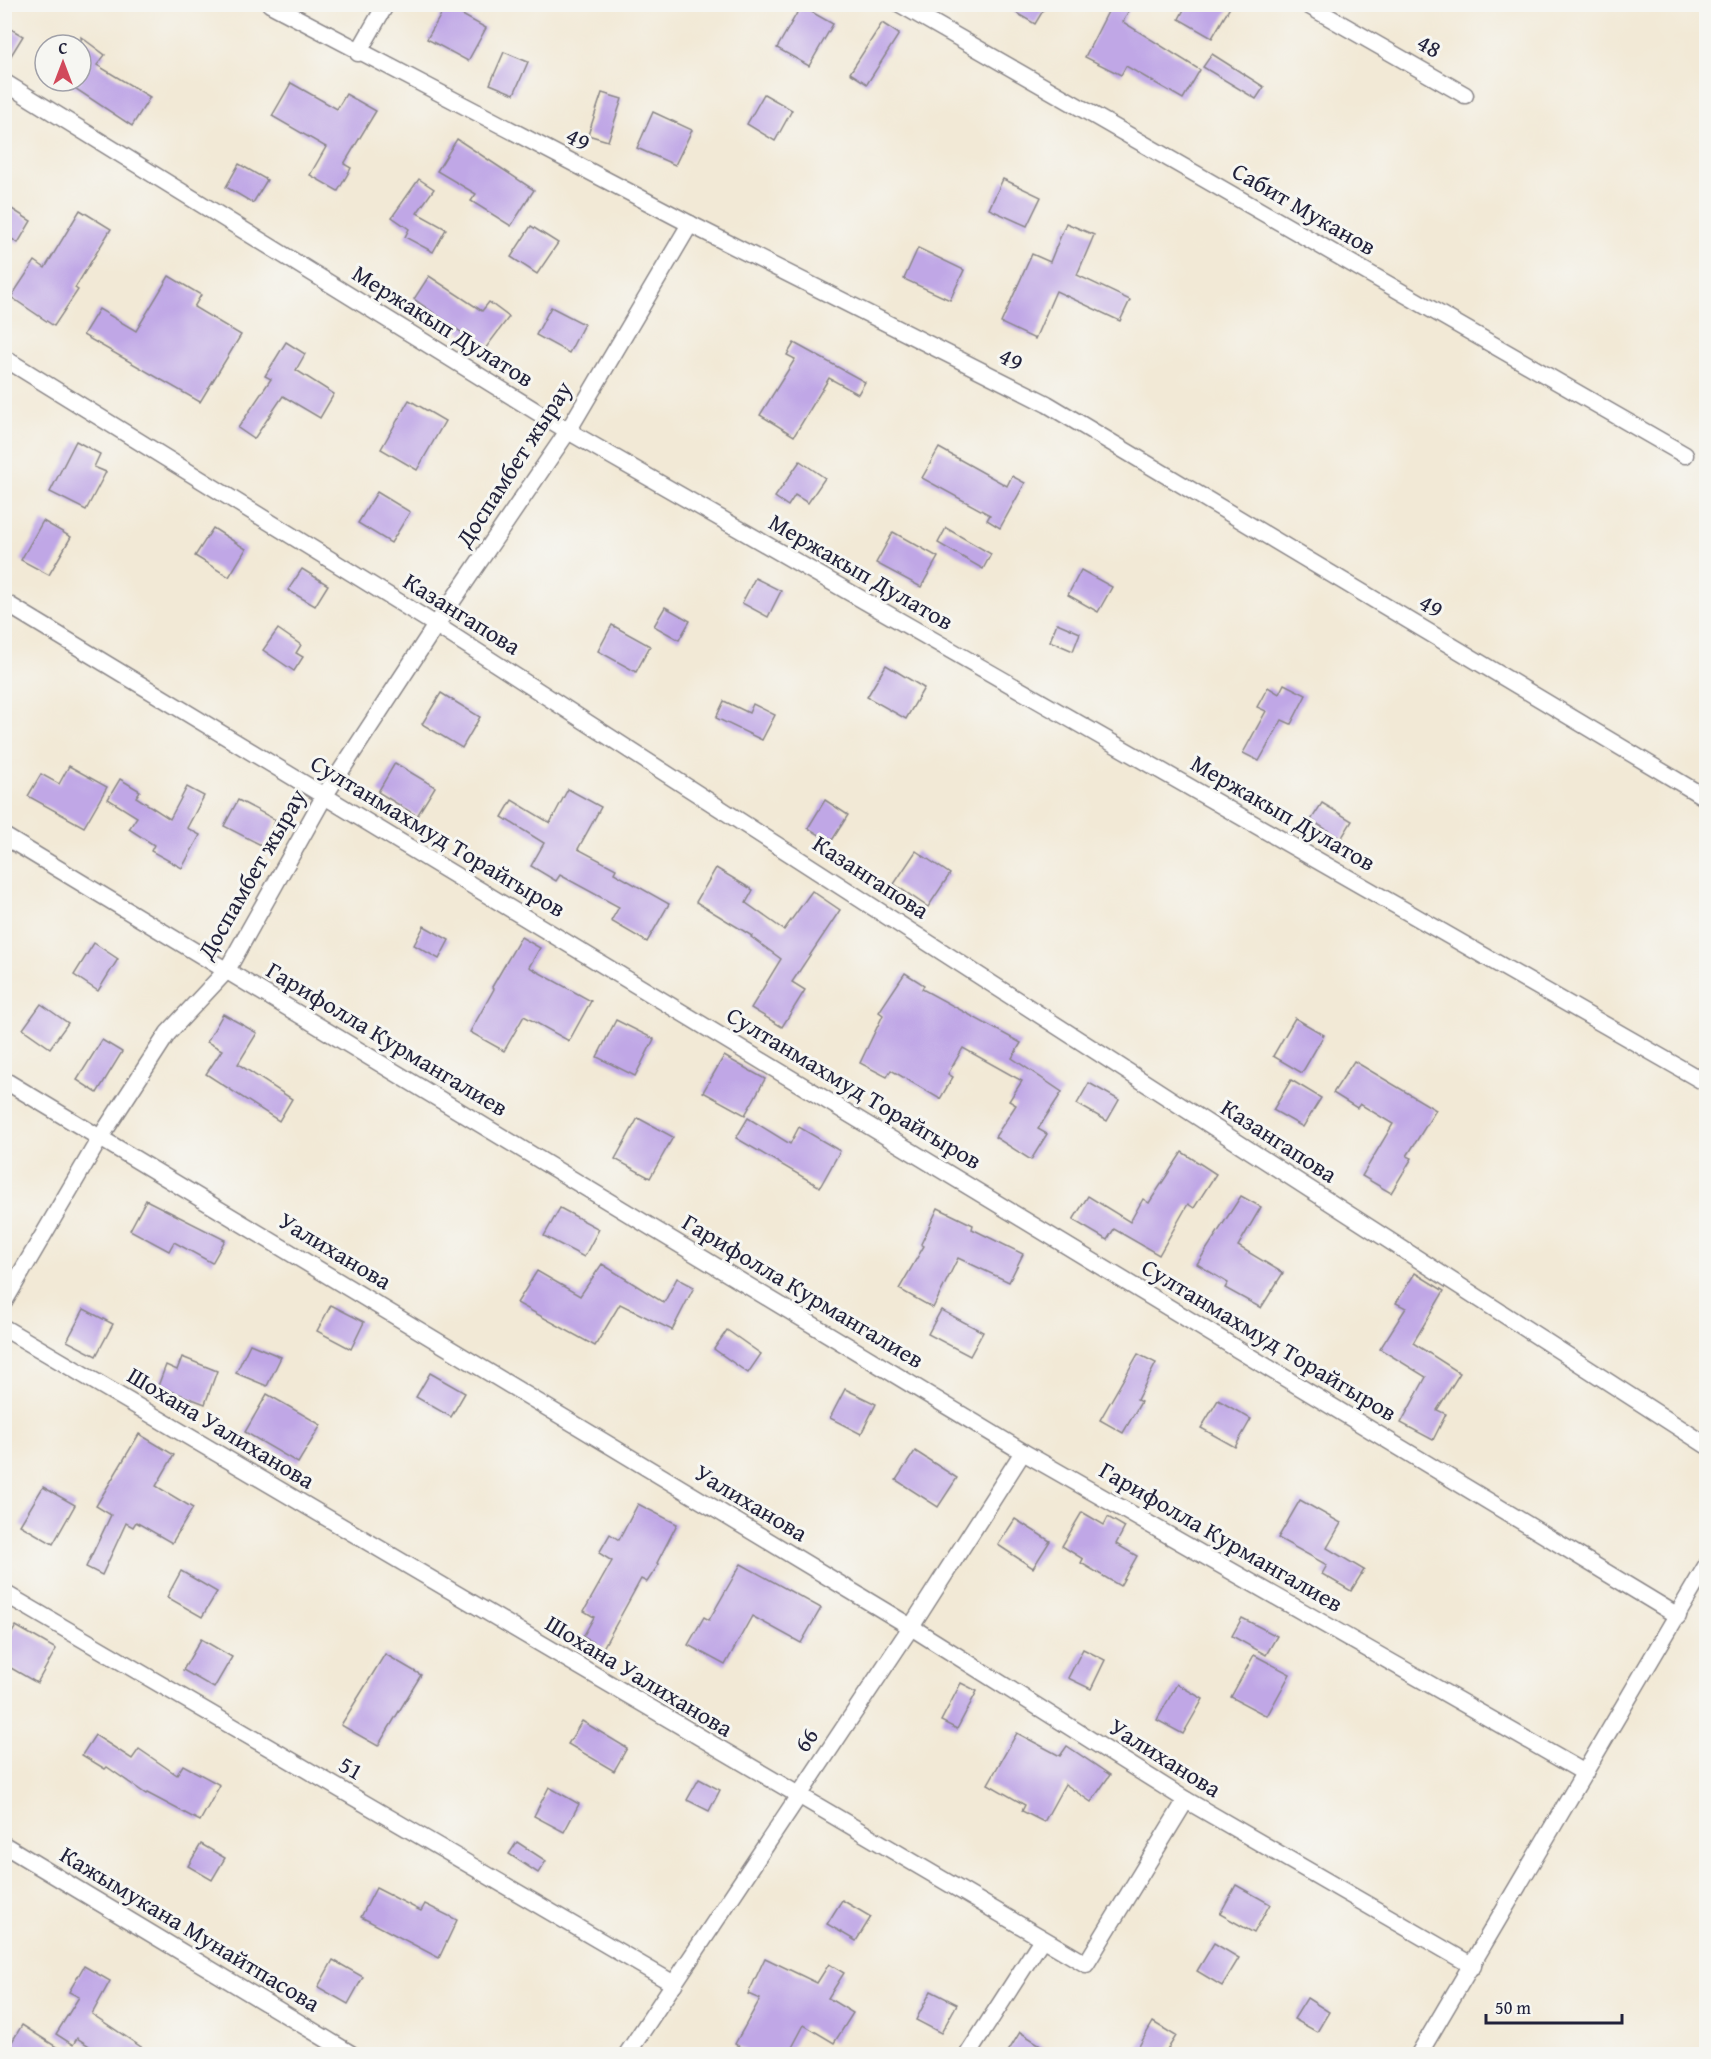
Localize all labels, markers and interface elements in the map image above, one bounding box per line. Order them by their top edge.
street label: 48 [1411,25,1448,66]
north arrow [33,33,93,93]
text: С [58,36,68,60]
street label: 49 [560,118,596,159]
street label: Сабит Муканов [1226,153,1383,264]
street label: Мержакып Дулатов [346,256,541,396]
street label: 49 [993,338,1029,379]
street label: Доспамбет жырау [446,374,580,555]
street label: Мержакып Дулатов [762,504,960,639]
street label: Казангапова [397,564,528,664]
street label: 49 [1412,585,1450,627]
street label: Султанмахмуд Торайгыров [304,745,572,926]
street label: Мержакып Дулатов [1184,745,1382,880]
street label: Доспамбет жырау [188,782,315,966]
street label: Казангапова [806,826,937,928]
street label: Гарифолла Курмангалиев [260,952,515,1125]
street label: Султанмахмуд Торайгыров [720,997,988,1178]
street label: Казангапова [1214,1090,1345,1192]
street label: Уалиханова [272,1203,399,1298]
street label: Гарифолла Курмангалиев [676,1204,931,1377]
street label: Султанмахмуд Торайгыров [1135,1249,1403,1430]
street label: Шохана Уалиханова [121,1358,322,1498]
street label: Гарифолла Курмангалиев [1093,1452,1350,1621]
street label: Уалиханова [688,1455,815,1550]
street label: Шохана Уалиханова [539,1606,740,1746]
street label: Уалиханова [1102,1709,1229,1806]
street label: 66 [785,1720,827,1759]
street label: 51 [332,1747,370,1788]
street label: Кажымукана Мунайтпасова [54,1837,327,2021]
scale bar [1486,1987,1622,2025]
text: 50 m [1495,1994,1531,2021]

